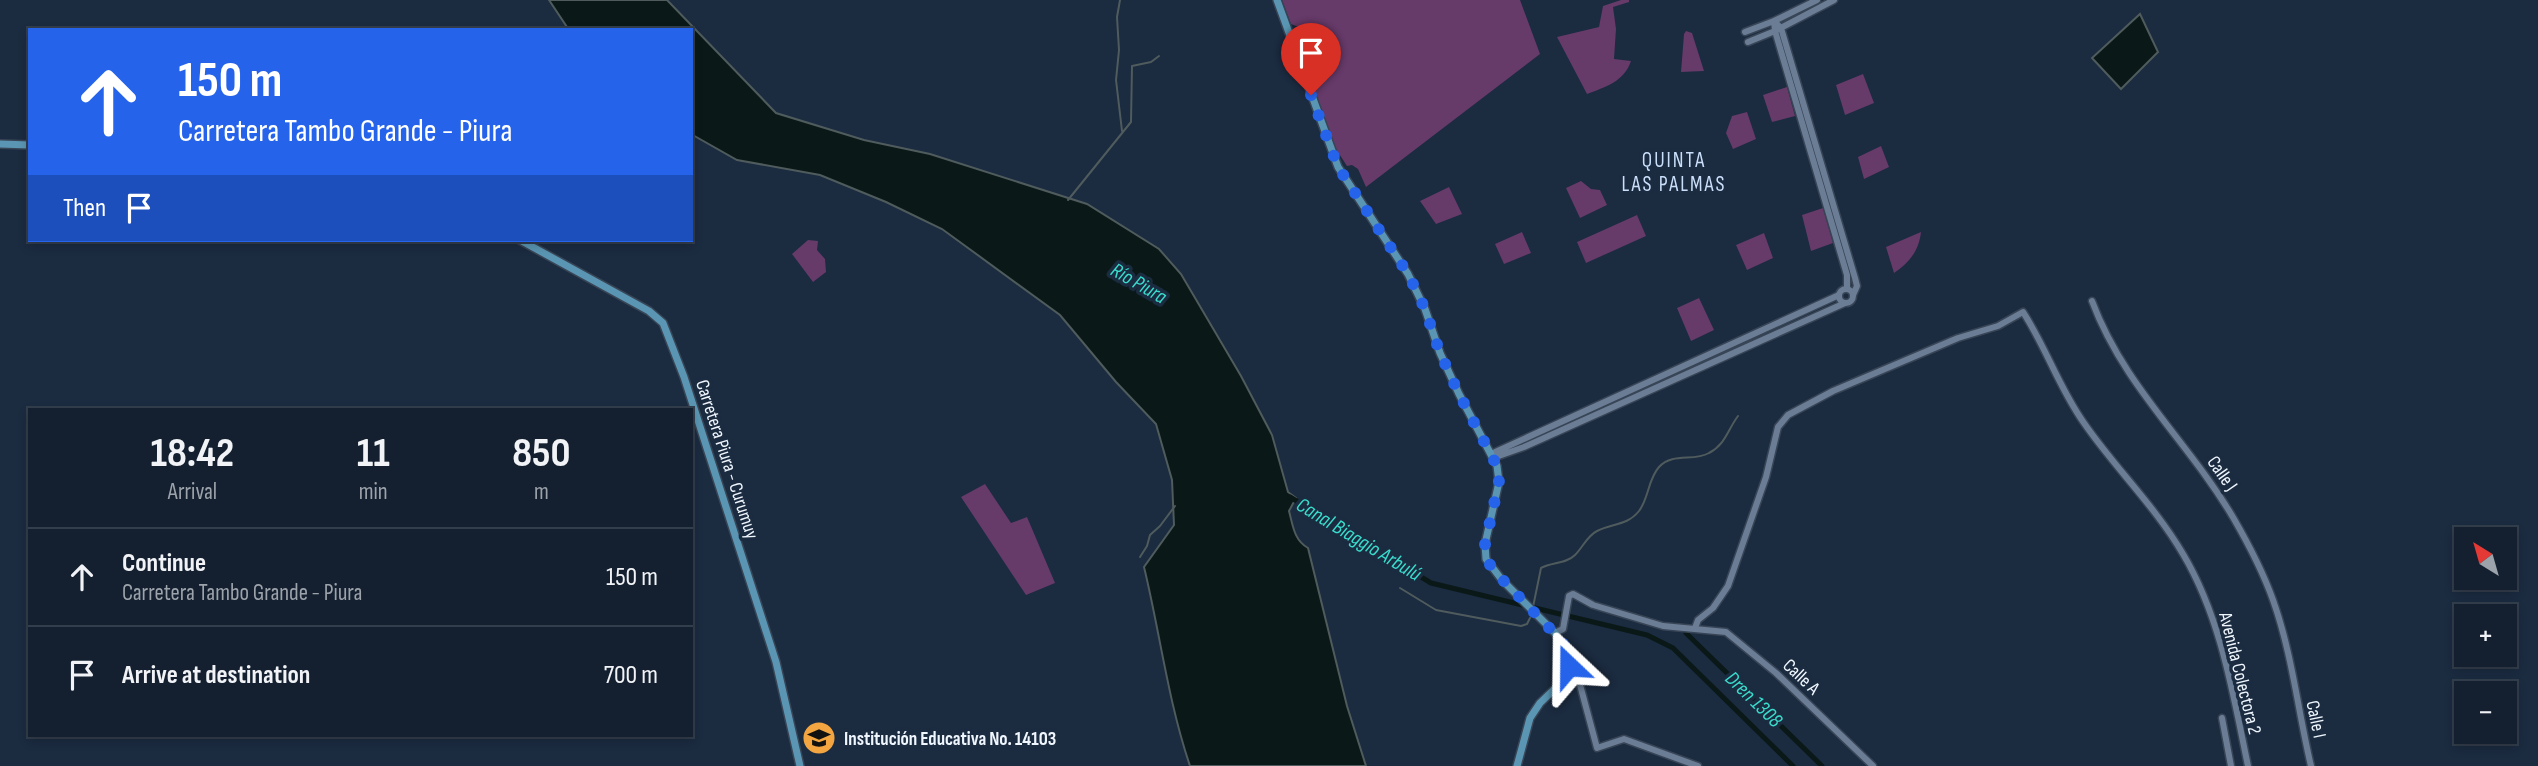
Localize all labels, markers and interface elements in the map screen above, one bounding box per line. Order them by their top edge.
pin [1281,23,1341,95]
icon: arrive [1292,34,1330,72]
text: 150 m [178,52,282,111]
icon: ahead [63,56,154,147]
text: Carretera Tambo Grande - Piura [178,112,512,151]
district label: QUINTA LAS PALMAS [1622,148,1726,197]
icon: arrive [120,189,158,227]
text: Then [63,193,106,224]
water label: Río Piura [1106,258,1172,310]
street label: Carretera Piura - Curumuy [690,377,763,543]
text: 18:42 [151,428,234,479]
text: 11 [357,428,390,479]
text: 850 [512,428,570,479]
street label: Calle J [2201,452,2242,496]
text: Arrival [168,478,217,506]
text: min [359,478,388,506]
text: m [534,478,549,506]
water label: Canal Biaggio Arbulú [1292,492,1426,587]
north arrow [2454,527,2516,590]
map controls [2454,527,2517,744]
text: Continue [122,548,206,579]
icon: ahead [63,558,101,596]
text: 150 m [606,562,658,593]
text: Carretera Tambo Grande - Piura [122,579,362,607]
button: + [2454,604,2517,667]
street label: Avenida Colectora 2 [2213,609,2266,737]
position arrow [1532,629,1606,703]
street label: Calle A [1778,654,1825,700]
icon: arrive [63,656,101,694]
text: Arrive at destination [122,660,310,691]
text: 700 m [604,660,658,691]
water label: Dren 1308 [1720,666,1788,733]
button: − [2454,681,2517,744]
street label: Calle I [2300,698,2331,740]
school or university icon: Institución Educativa No. 14103 [800,719,838,757]
place label: Institución Educativa No. 14103 [844,728,1056,751]

